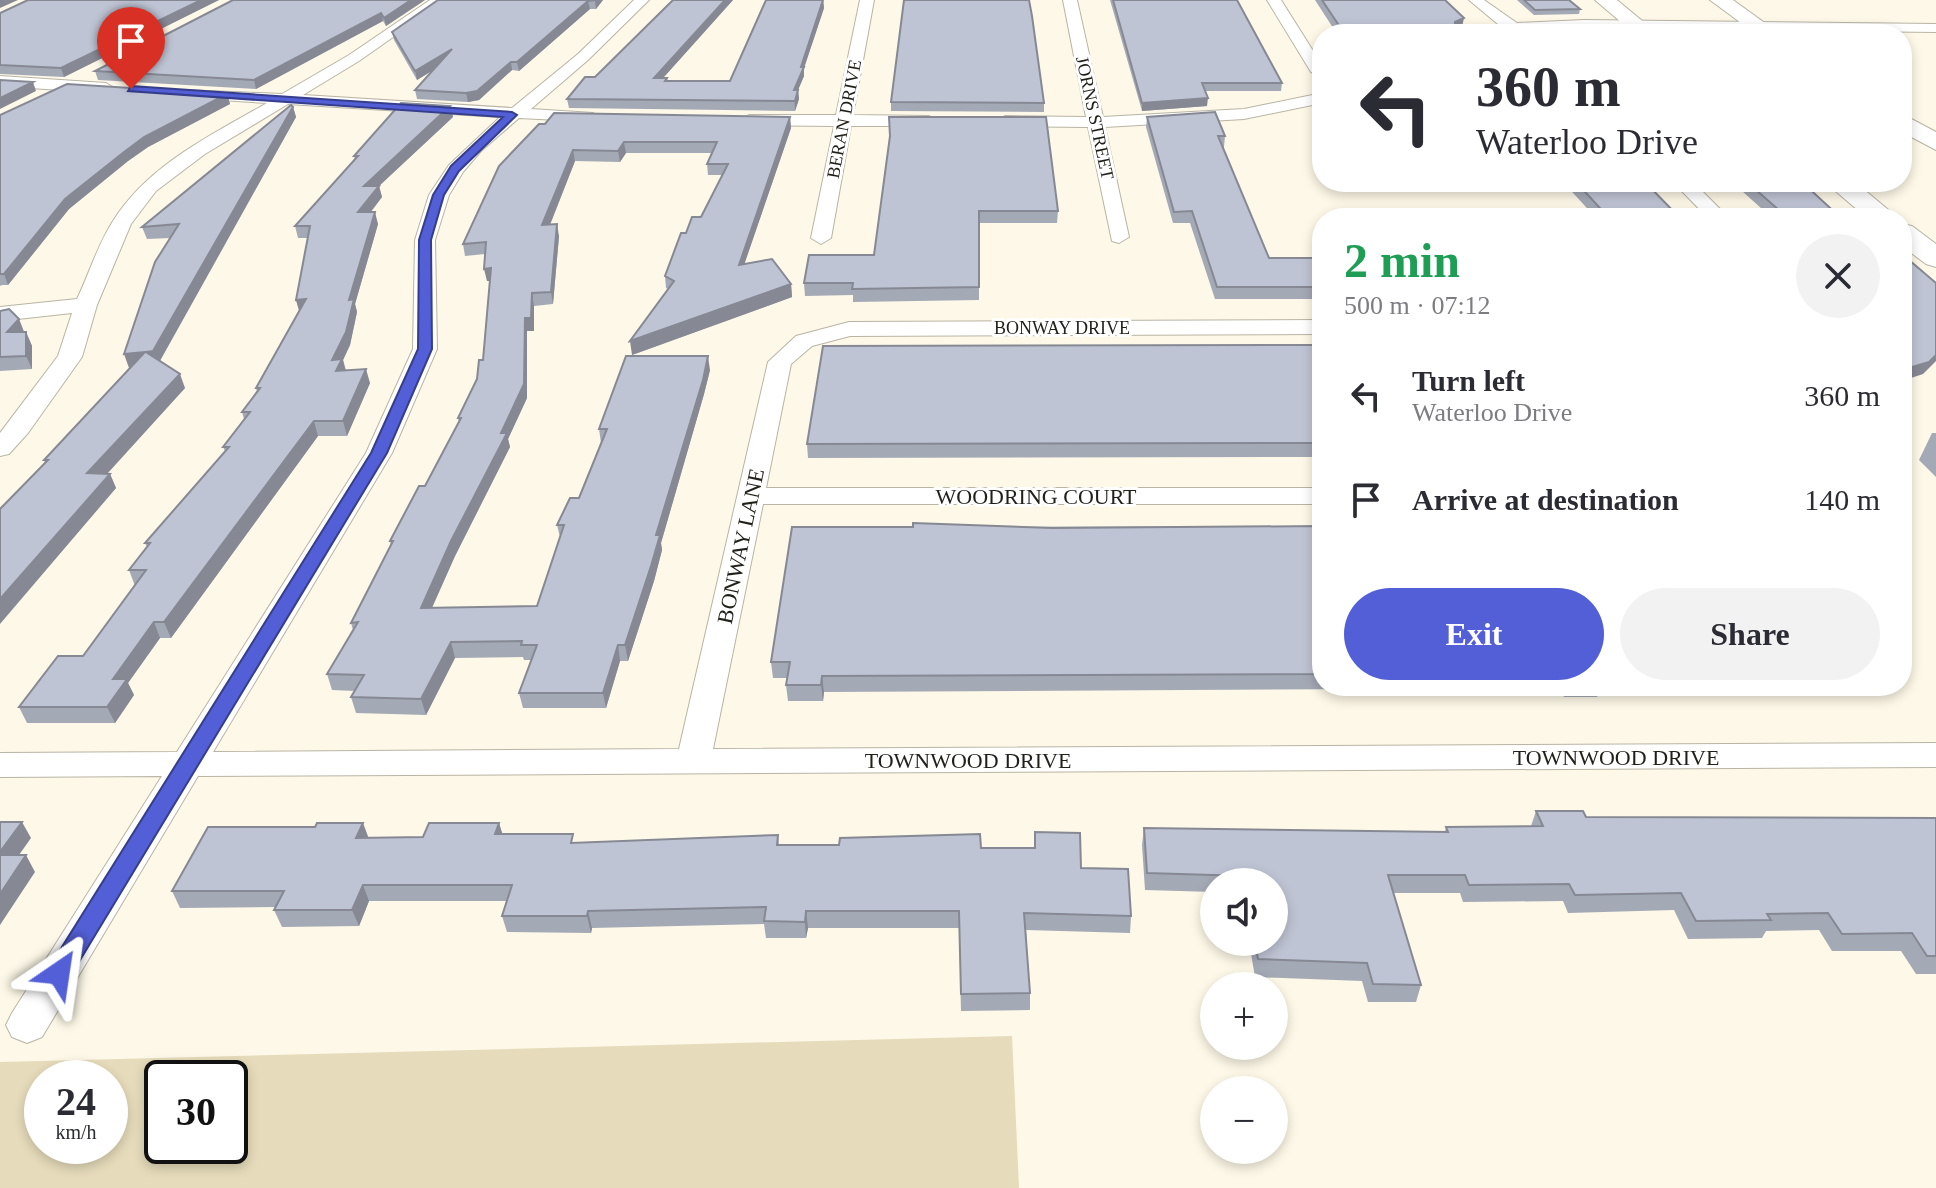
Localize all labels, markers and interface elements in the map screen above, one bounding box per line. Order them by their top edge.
pin [97,7,165,89]
icon: arrive [109,19,153,63]
street label: JORNS STREET [1072,55,1118,181]
icon: left [1344,56,1448,160]
text: 360 m [1476,56,1621,118]
street label: BERAN DRIVE [823,58,865,180]
text: Waterloo Drive [1476,122,1698,162]
text: 2 min [1344,234,1460,287]
button: close [1796,234,1880,318]
text: 500 m · 07:12 [1344,291,1491,320]
street label: BONWAY DRIVE [994,318,1130,338]
text: Turn left [1412,364,1525,397]
icon: left [1344,374,1388,418]
text: 360 m [1804,379,1880,412]
text: Waterloo Drive [1412,398,1572,427]
street label: BONWAY LANE [712,466,769,626]
icon: arrive [1344,478,1388,522]
text: Arrive at destination [1412,483,1679,516]
text: 140 m [1804,483,1880,516]
street label: WOODRING COURT [936,484,1137,509]
button: Exit [1344,588,1604,680]
button: Share [1620,588,1880,680]
street label: TOWNWOOD DRIVE [1513,745,1719,770]
street label: TOWNWOOD DRIVE [865,748,1071,773]
map controls [1200,868,1288,1164]
button: sound [1200,868,1288,956]
position arrow [17,931,101,1015]
button: + [1200,972,1288,1060]
speed limit sign: 30 [144,1060,248,1164]
button: − [1200,1076,1288,1164]
text: 24 [56,1079,96,1124]
text: km/h [55,1121,97,1143]

